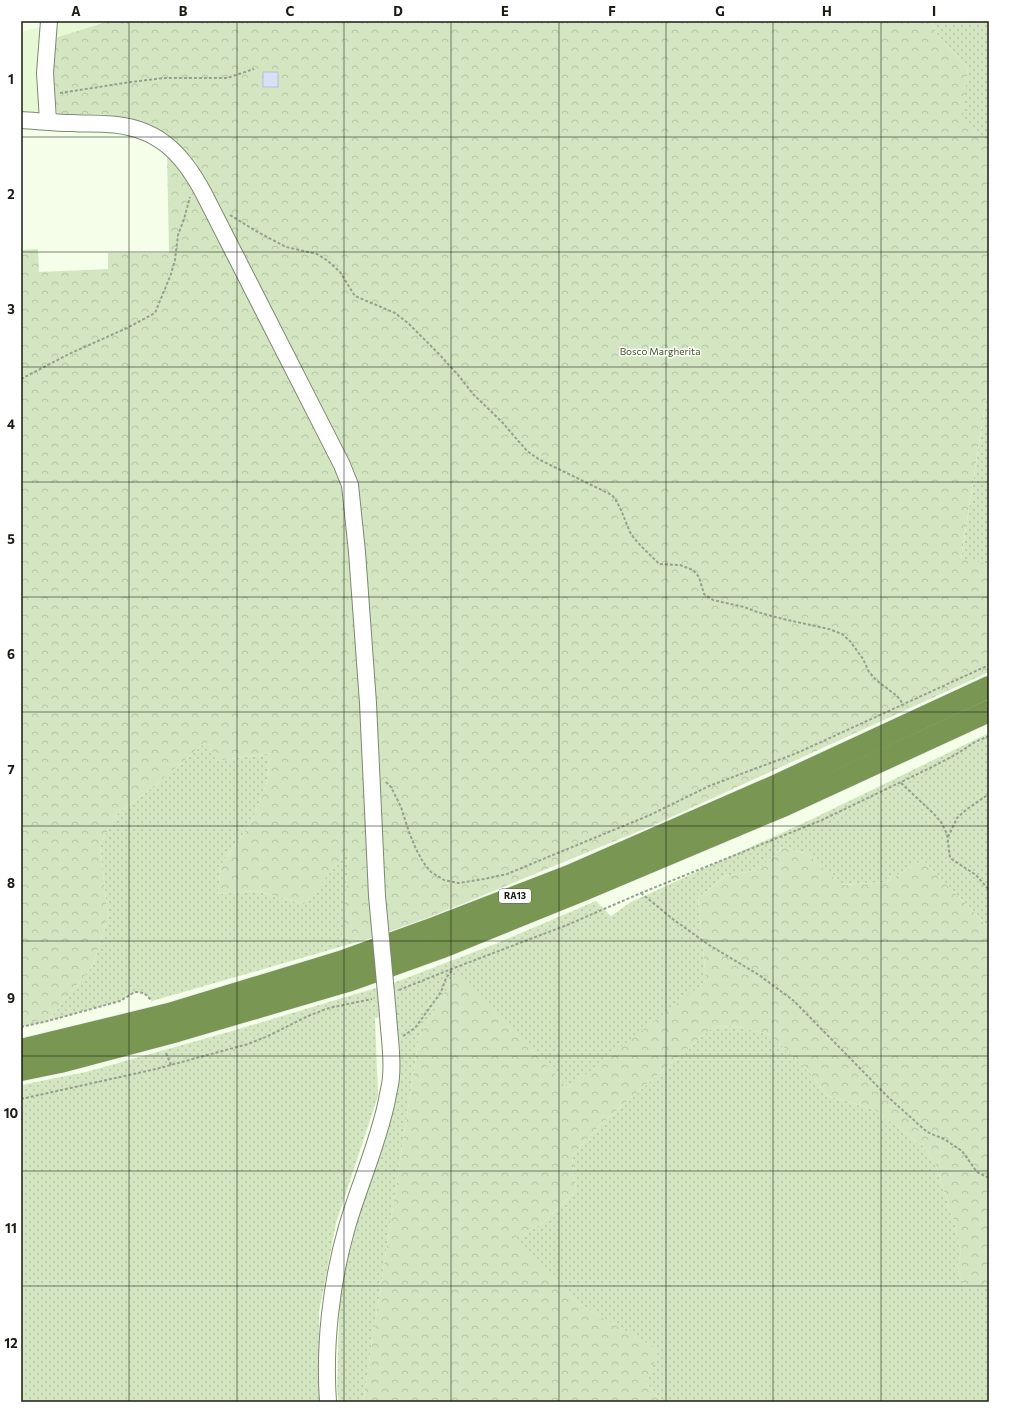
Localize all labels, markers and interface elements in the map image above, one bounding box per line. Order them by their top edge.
text: A [71,3,81,19]
text: B [179,3,188,19]
text: C [286,3,295,19]
text: D [393,3,403,19]
text: E [501,3,509,19]
text: F [608,3,616,19]
text: G [715,3,725,19]
text: H [822,3,832,19]
text: I [932,3,936,19]
text: 1 [8,71,14,87]
text: 2 [7,186,15,202]
text: 3 [7,301,15,317]
park label: Bosco Margherita [620,345,700,357]
text: 4 [7,416,15,432]
text: 5 [7,531,15,547]
text: 6 [7,646,15,662]
text: 7 [7,761,15,777]
text: 8 [7,875,15,891]
road number: RA13 [499,889,531,903]
text: 9 [7,990,15,1006]
text: 10 [4,1105,19,1121]
text: 11 [5,1220,17,1236]
text: 12 [4,1335,18,1351]

